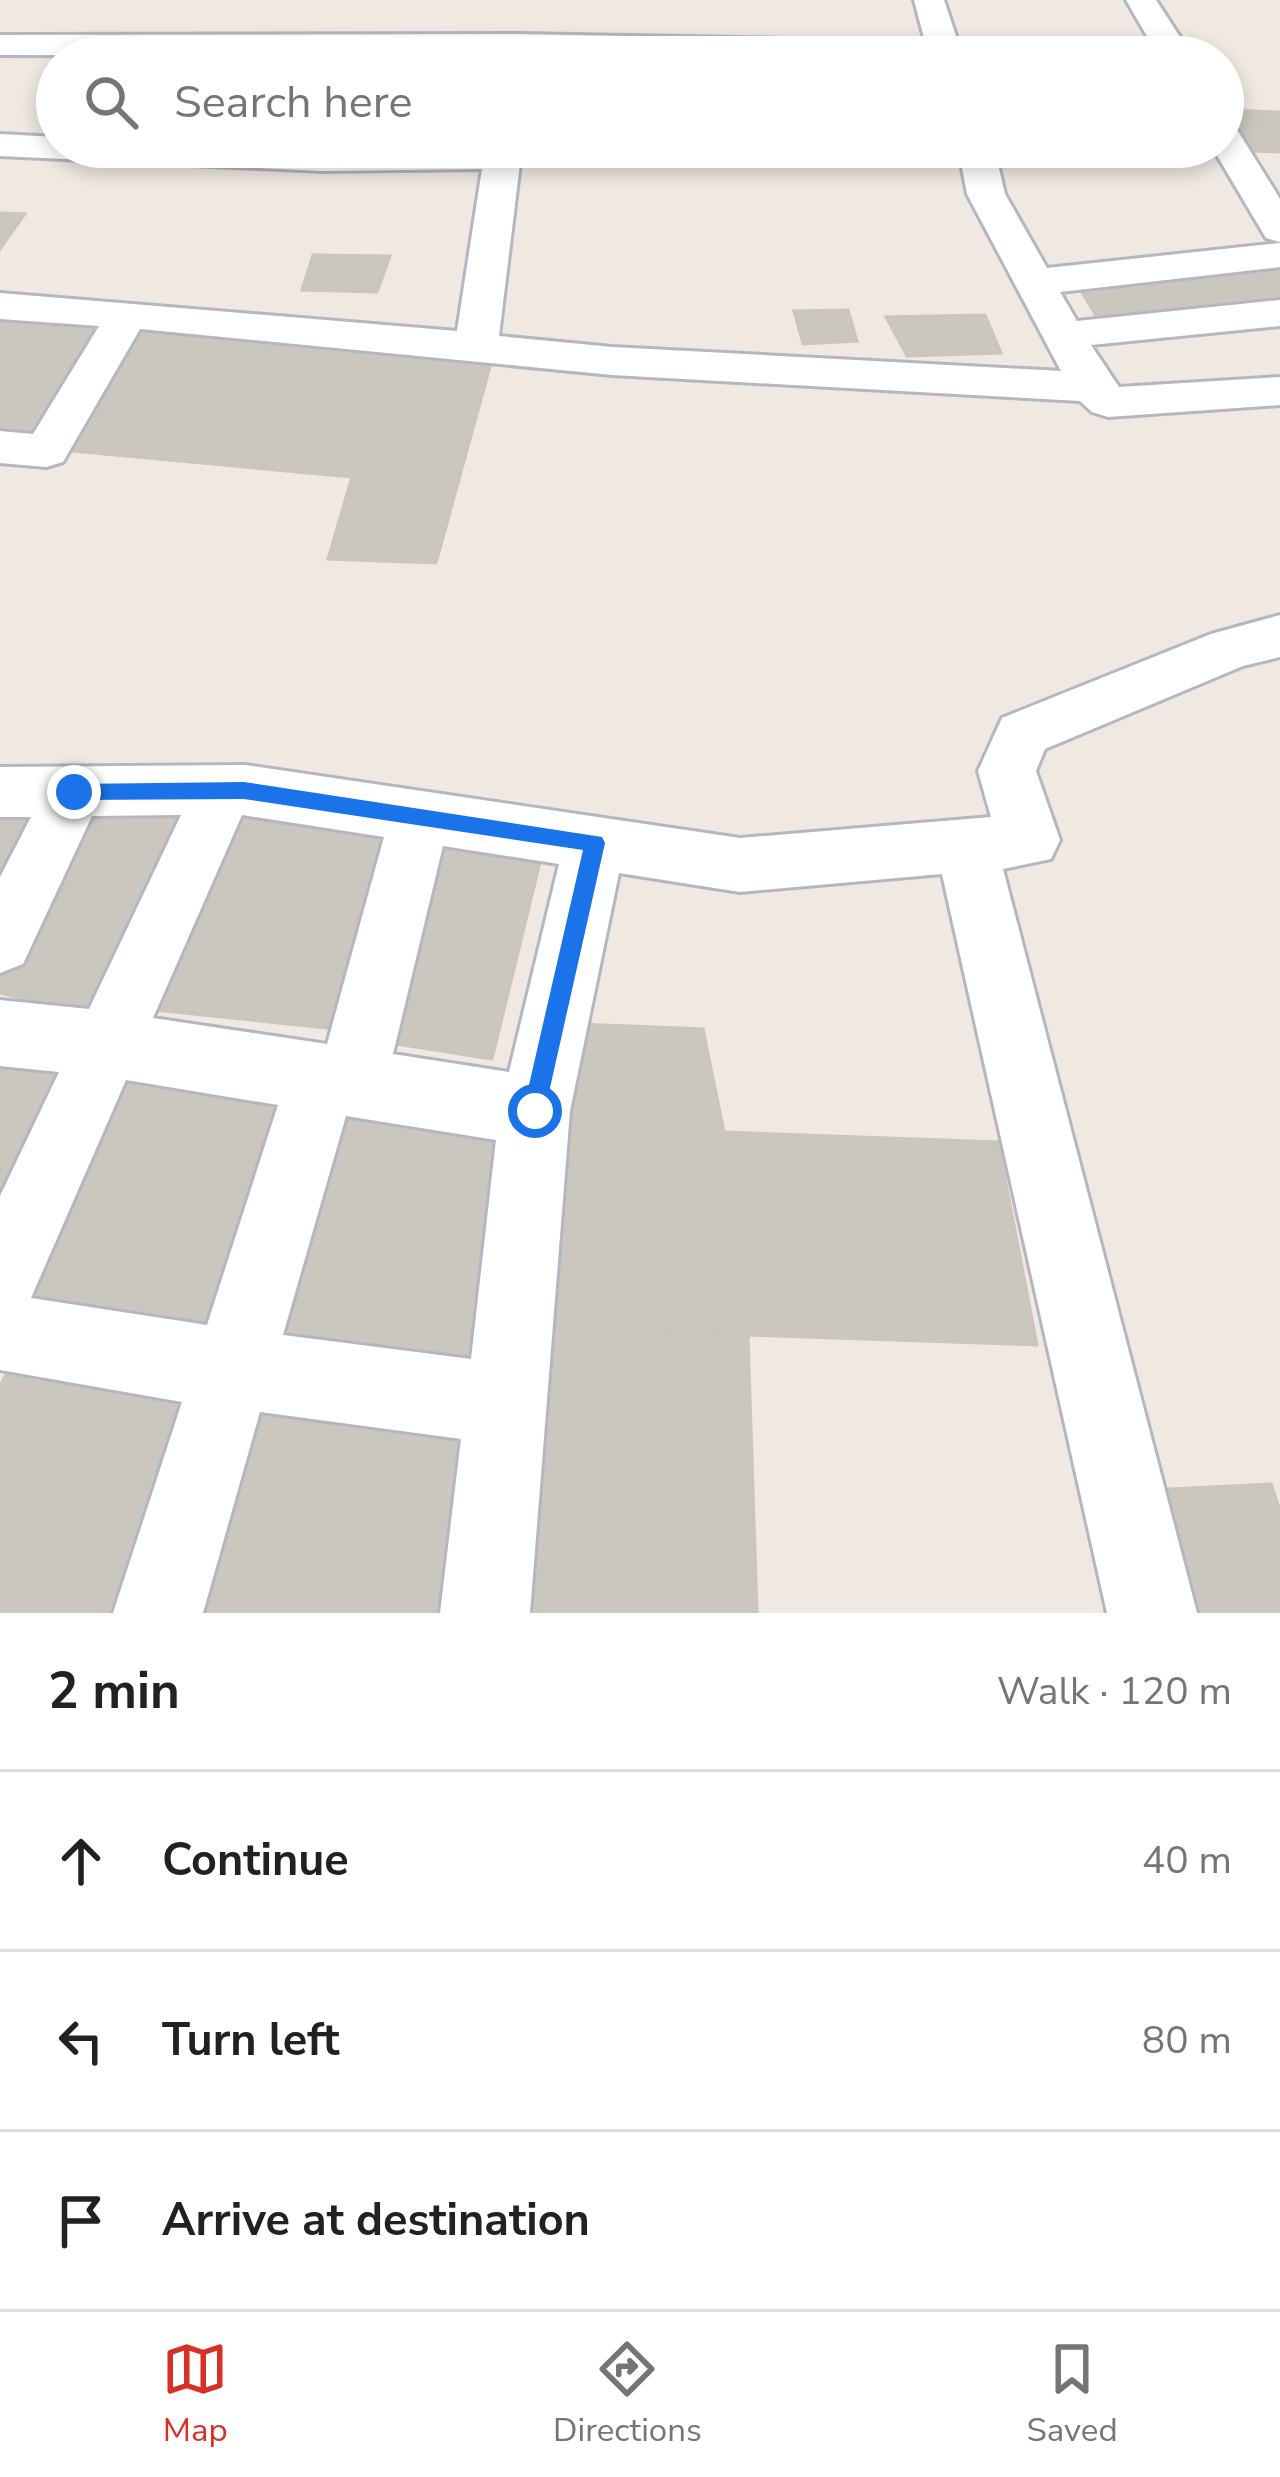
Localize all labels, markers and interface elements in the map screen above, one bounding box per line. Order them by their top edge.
search box [36,36,1244,168]
icon: search [78,69,144,135]
text: Search here [174,72,413,133]
route end [47,765,101,819]
route start [508,1084,562,1138]
text: 2 min [48,1656,180,1726]
text: Walk · 120 m [997,1665,1232,1718]
icon: ahead [48,1828,114,1894]
text: Continue [162,1830,349,1891]
text: 40 m [1142,1834,1232,1887]
icon: left [48,2008,114,2074]
text: Turn left [162,2010,340,2071]
text: 80 m [1142,2014,1232,2067]
icon: arrive [48,2188,114,2254]
text: Arrive at destination [162,2190,590,2251]
tab: Map [162,2336,228,2453]
tab: Directions [553,2336,702,2453]
tab: Saved [1026,2336,1118,2453]

